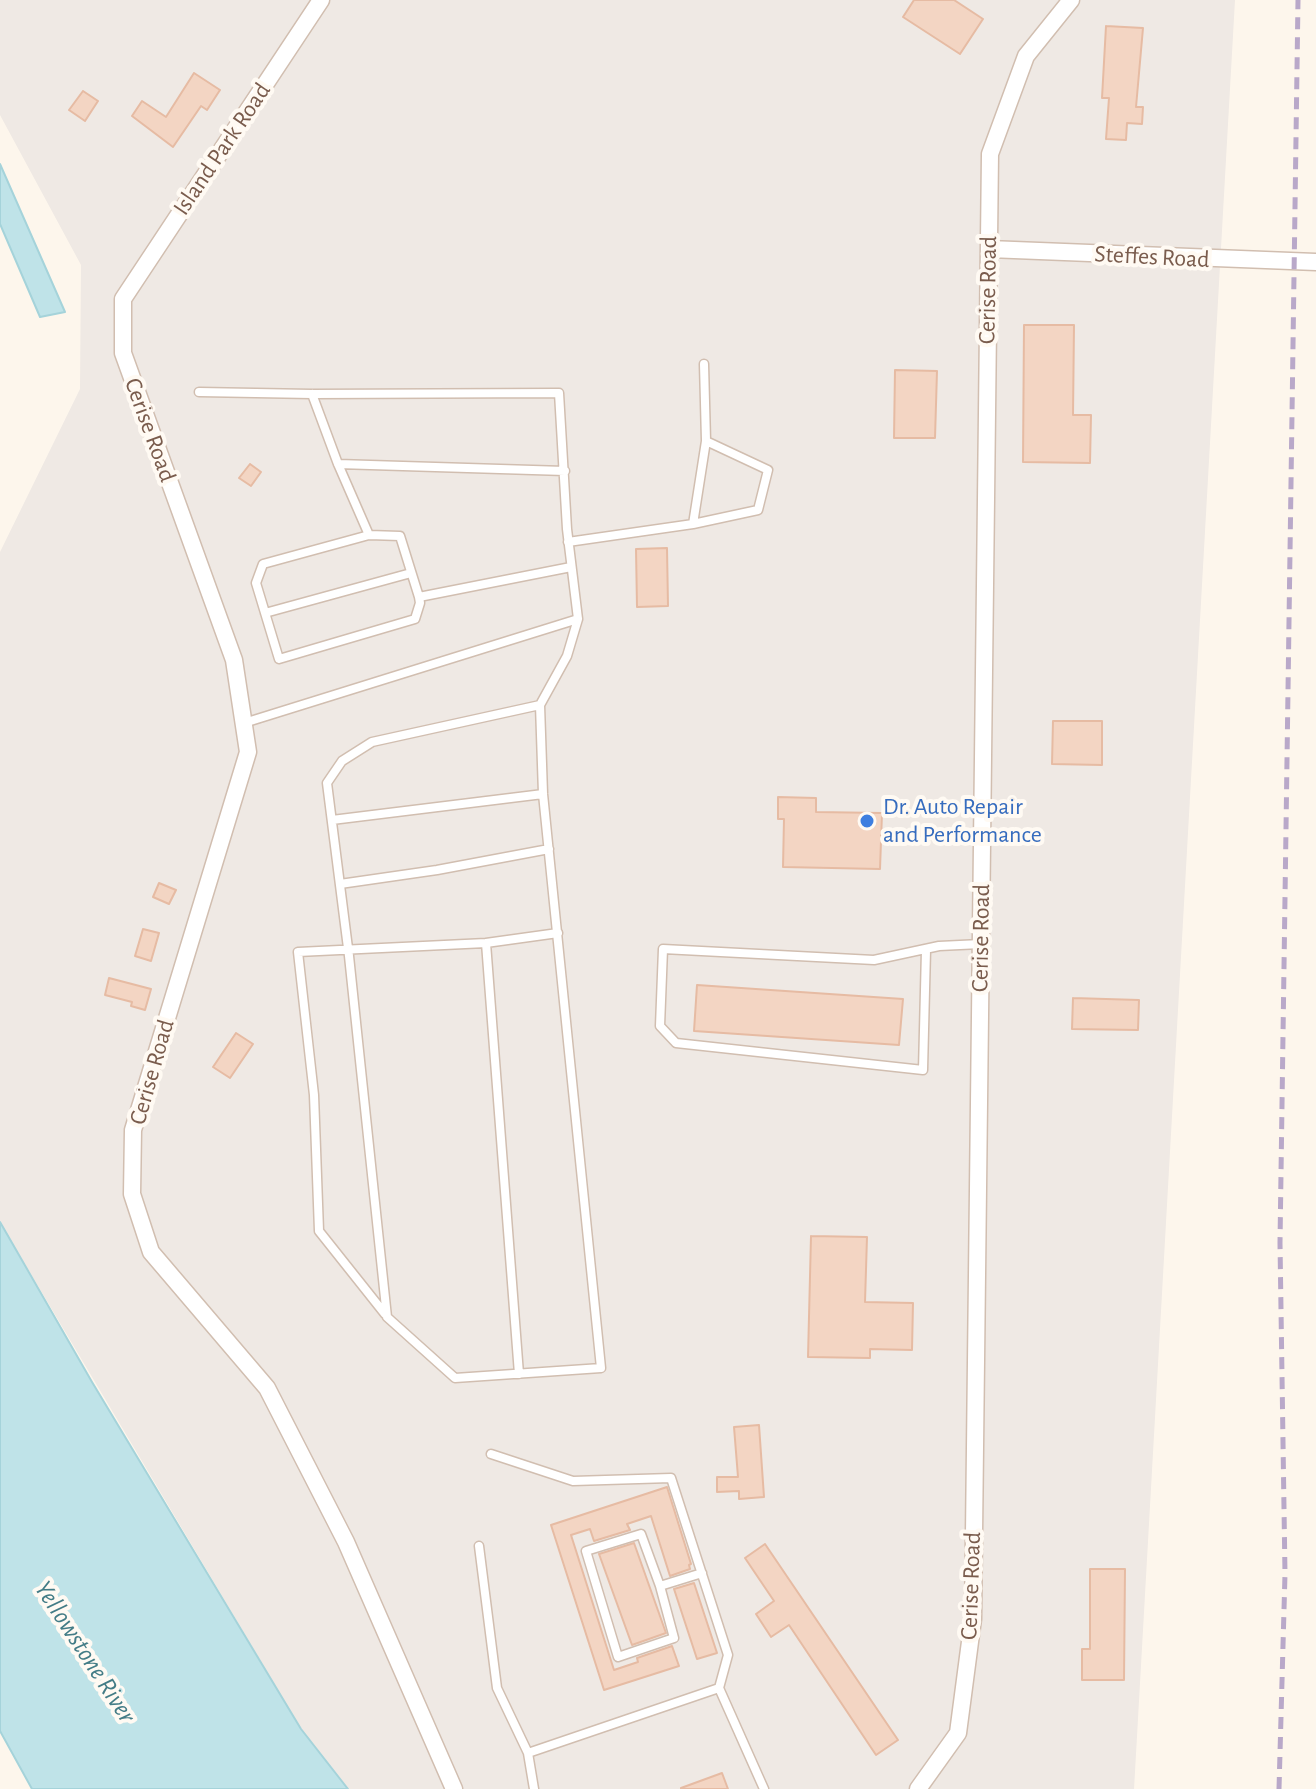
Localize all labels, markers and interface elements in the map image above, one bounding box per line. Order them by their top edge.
street label: Island Park Road [167,77,277,221]
street label: Cerise Road [973,236,1003,344]
street label: Steffes Road [1094,240,1210,274]
street label: Cerise Road [118,374,182,486]
place label: Dr. Auto Repair and Performance [883,793,1042,849]
marker: Dr. Auto Repair and Performance [858,812,876,830]
street label: Cerise Road [966,884,996,992]
street label: Cerise Road [123,1016,181,1128]
street label: Cerise Road [955,1531,987,1641]
water label: Yellowstone River [28,1575,142,1729]

